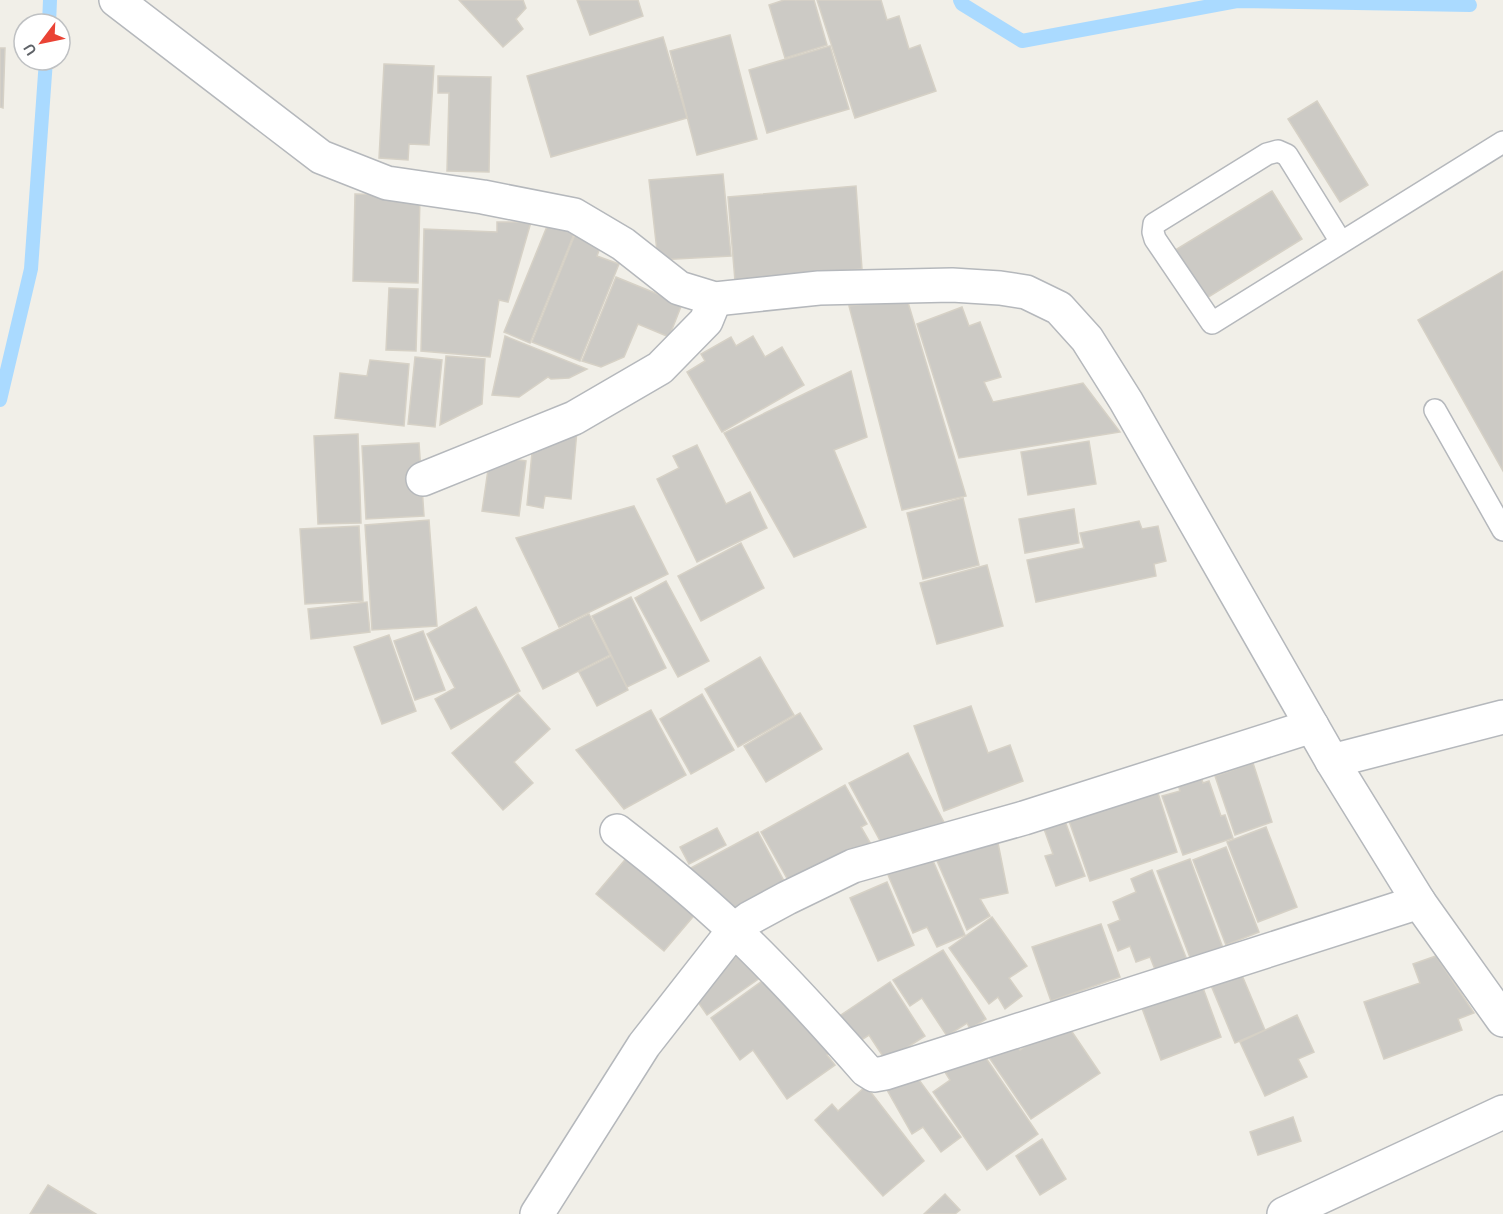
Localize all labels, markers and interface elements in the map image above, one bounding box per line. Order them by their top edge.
north arrow [12,12,72,72]
text: U [19,40,41,59]

